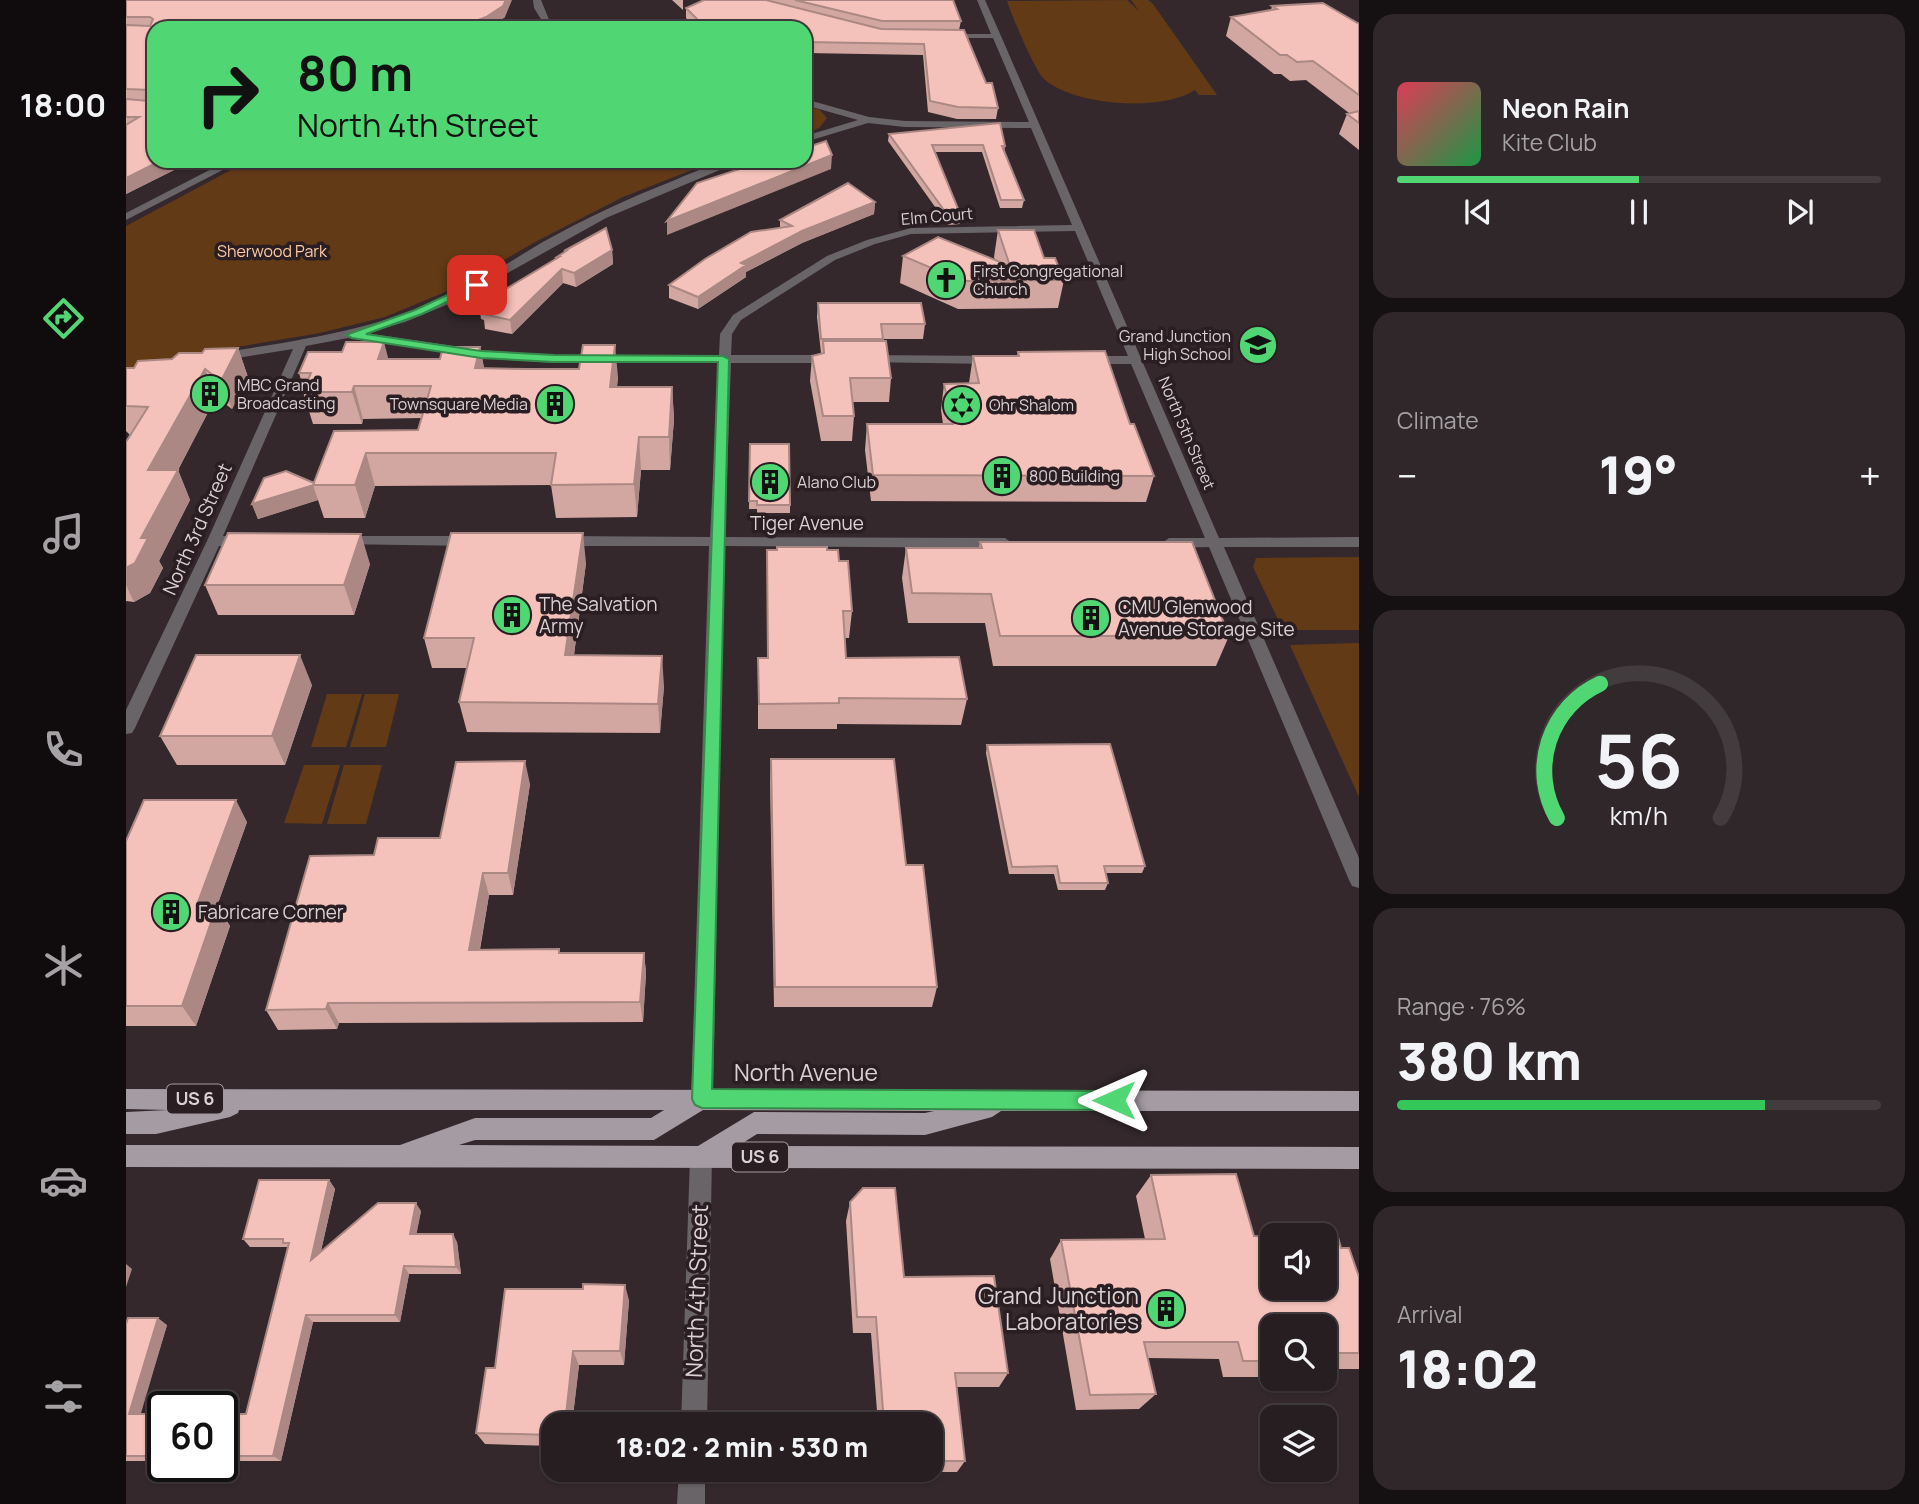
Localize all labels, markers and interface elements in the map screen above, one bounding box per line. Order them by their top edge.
text: 80 m [297,39,413,106]
icon: right [182,49,273,140]
text: 18:00 [20,83,106,127]
text: Neon Rain [1502,90,1630,126]
text: North 4th Street [297,103,539,147]
text: Kite Club [1502,126,1597,158]
icon: previous [1459,193,1497,231]
icon: pause [1620,193,1658,231]
icon: next [1781,193,1819,231]
street label: Elm Court [900,202,974,230]
park label: Sherwood Park [217,240,328,262]
pin [447,255,507,315]
church icon: First Congregational Church [925,259,967,301]
place label: First Congregational Church [973,260,1123,300]
icon: arrive [458,266,496,304]
icon: directions [39,294,88,343]
school or university icon: Grand Junction High School [1237,324,1279,366]
place label: Grand Junction High School [1119,325,1231,365]
building icon: MBC Grand Broadcasting [189,373,231,415]
street label: North 5th Street [1153,373,1221,493]
place label: MBC Grand Broadcasting [237,374,335,414]
building icon: Townsquare Media [534,383,576,425]
synagogue icon: Ohr Shalom [941,384,983,426]
place label: Townsquare Media [389,393,528,415]
place label: Ohr Shalom [989,394,1074,416]
text: Climate [1397,404,1479,436]
text: 19° [1599,439,1678,510]
text: − [1397,449,1418,501]
text: + [1859,449,1881,501]
building icon: 800 Building [981,455,1023,497]
street label: North 3rd Street [156,459,238,599]
building icon: Alano Club [749,461,791,503]
place label: 800 Building [1029,465,1120,487]
place label: Alano Club [797,471,876,493]
icon: music [39,509,88,558]
street label: Tiger Avenue [750,510,864,536]
place label: The Salvation Army [539,591,657,639]
building icon: The Salvation Army [491,594,533,636]
place label: CMU Glenwood Avenue Storage Site [1118,594,1295,642]
building icon: CMU Glenwood Avenue Storage Site [1070,597,1112,639]
text: 56 [1595,710,1683,810]
icon: phone [39,725,88,774]
text: km/h [1610,798,1668,833]
building icon: Fabricare Corner [150,891,192,933]
place label: Fabricare Corner [198,899,344,925]
icon: climate [39,941,88,990]
text: Range · 76% [1397,990,1526,1022]
text: 380 km [1397,1025,1582,1096]
street label: North Avenue [734,1056,878,1088]
position arrow [1077,1063,1151,1137]
road number: US 6 [167,1084,223,1114]
road number: US 6 [732,1142,788,1172]
icon: car [39,1156,88,1205]
street label: North 4th Street [677,1204,715,1378]
map controls [1260,1223,1337,1482]
button: sound [1260,1223,1337,1300]
place label: Grand Junction Laboratories [978,1279,1139,1337]
building icon: Grand Junction Laboratories [1145,1288,1187,1330]
text: Arrival [1397,1298,1463,1330]
button: search [1260,1314,1337,1391]
text: 18:02 [1397,1333,1538,1404]
icon: filters [39,1372,88,1421]
speed limit sign: 60 [147,1391,238,1482]
button: layers [1260,1405,1337,1482]
text: 18:02 · 2 min · 530 m [616,1429,868,1465]

